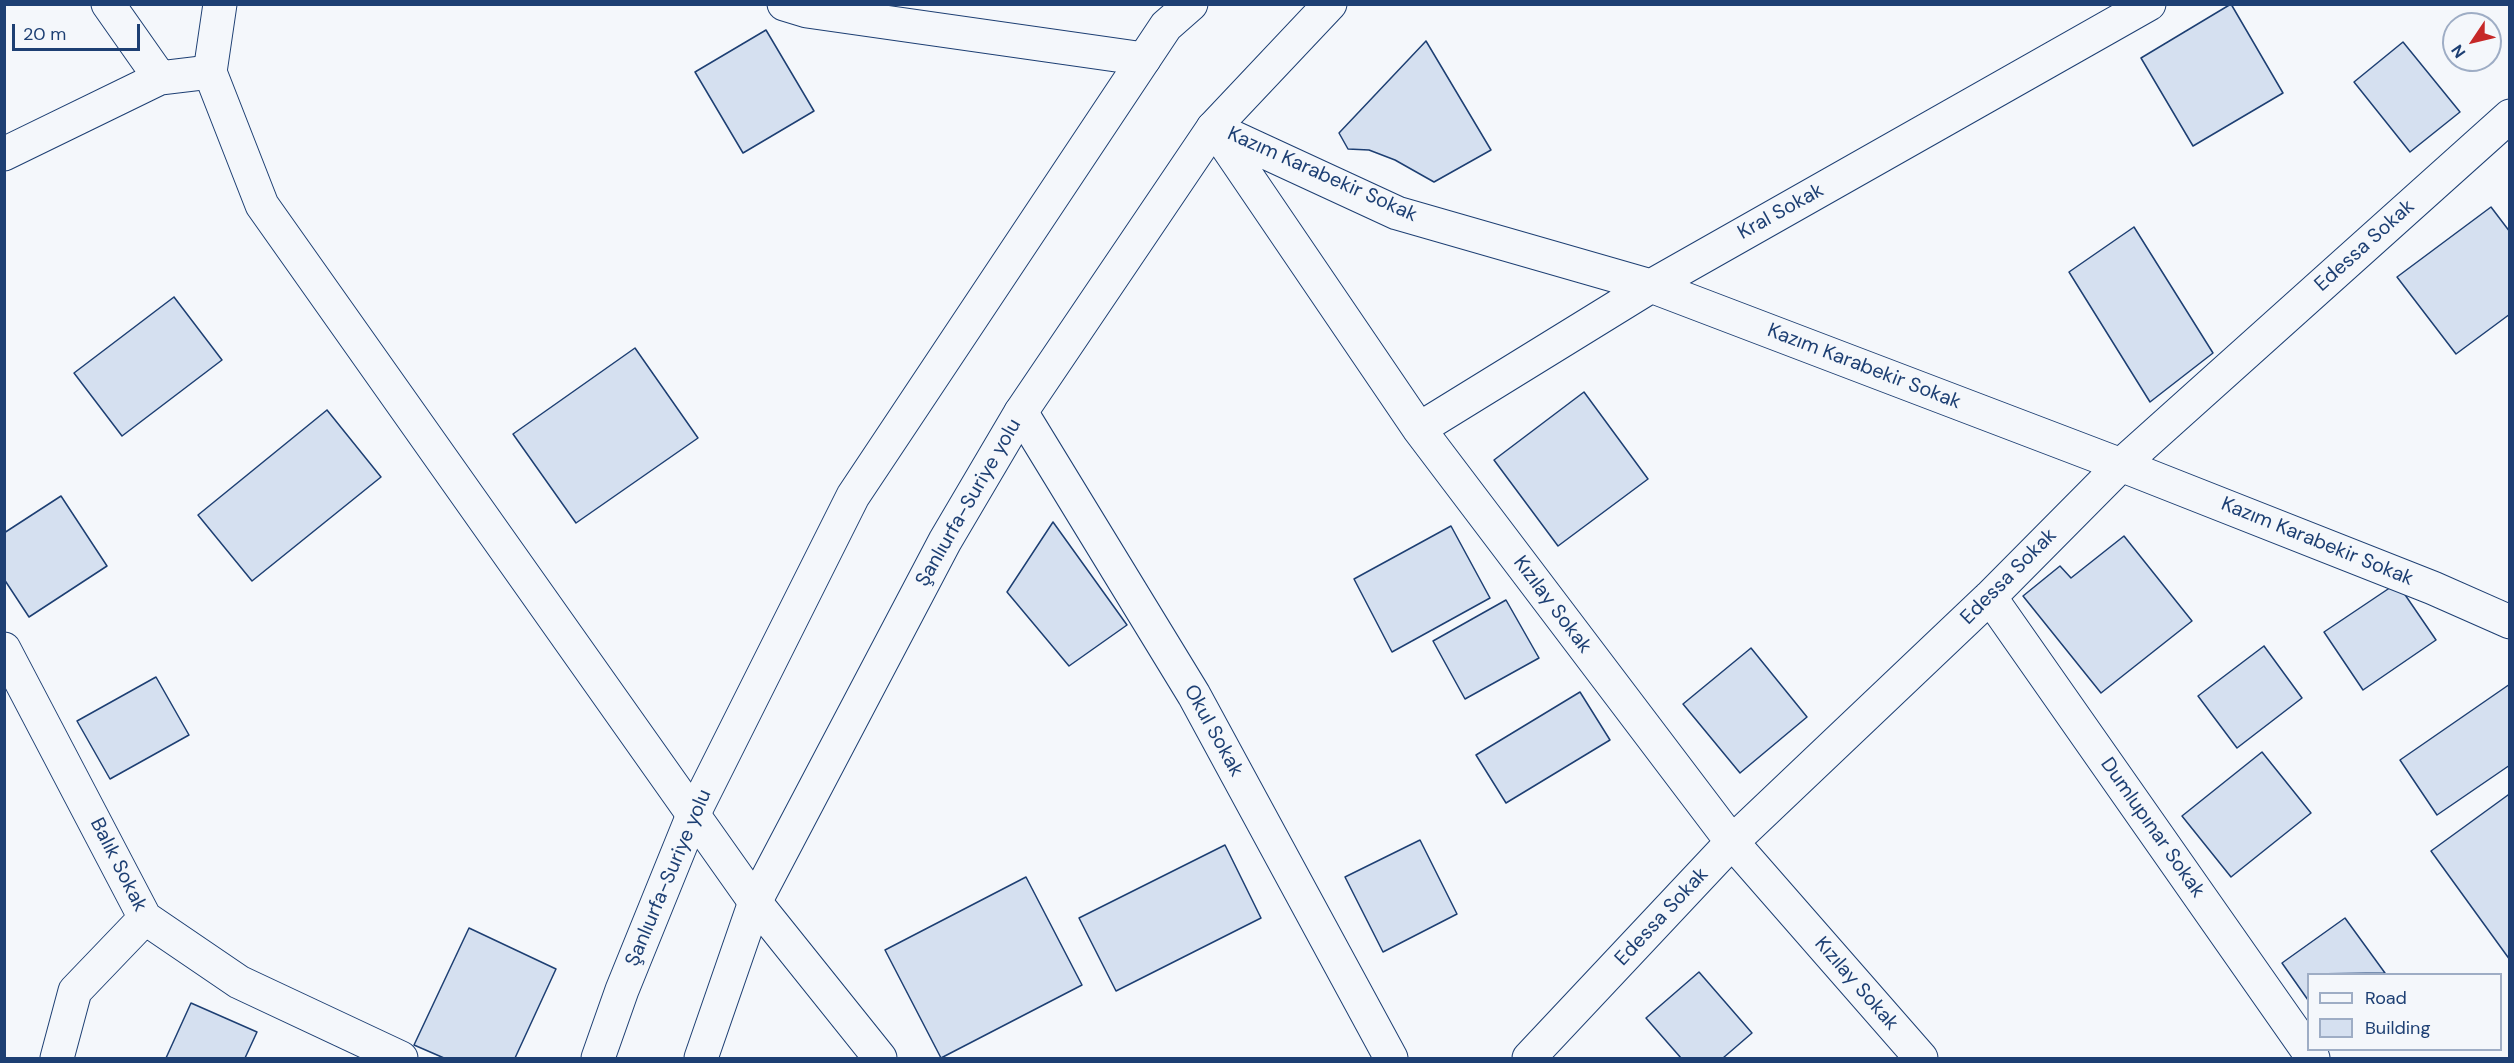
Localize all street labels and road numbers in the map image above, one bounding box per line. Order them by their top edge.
street label: Kazım Karabekir Sokak [1223,122,1421,228]
street label: Kral Sokak [1734,179,1828,245]
street label: Edessa Sokak [2310,195,2420,297]
street label: Kazım Karabekir Sokak [1764,319,1964,415]
street label: Şanlıurfa-Suriye yolu [911,415,1027,591]
street label: Kazım Karabekir Sokak [2217,492,2417,592]
street label: Edessa Sokak [1956,524,2062,630]
street label: Kızılay Sokak [1508,552,1596,658]
street label: Okul Sokak [1178,681,1248,781]
street label: Dumlupınar Sokak [2095,753,2209,903]
street label: Şanlıurfa-Suriye yolu [621,786,717,970]
street label: Balık Sokak [84,814,152,916]
street label: Edessa Sokak [1610,863,1714,971]
street label: Kızılay Sokak [1809,932,1903,1036]

